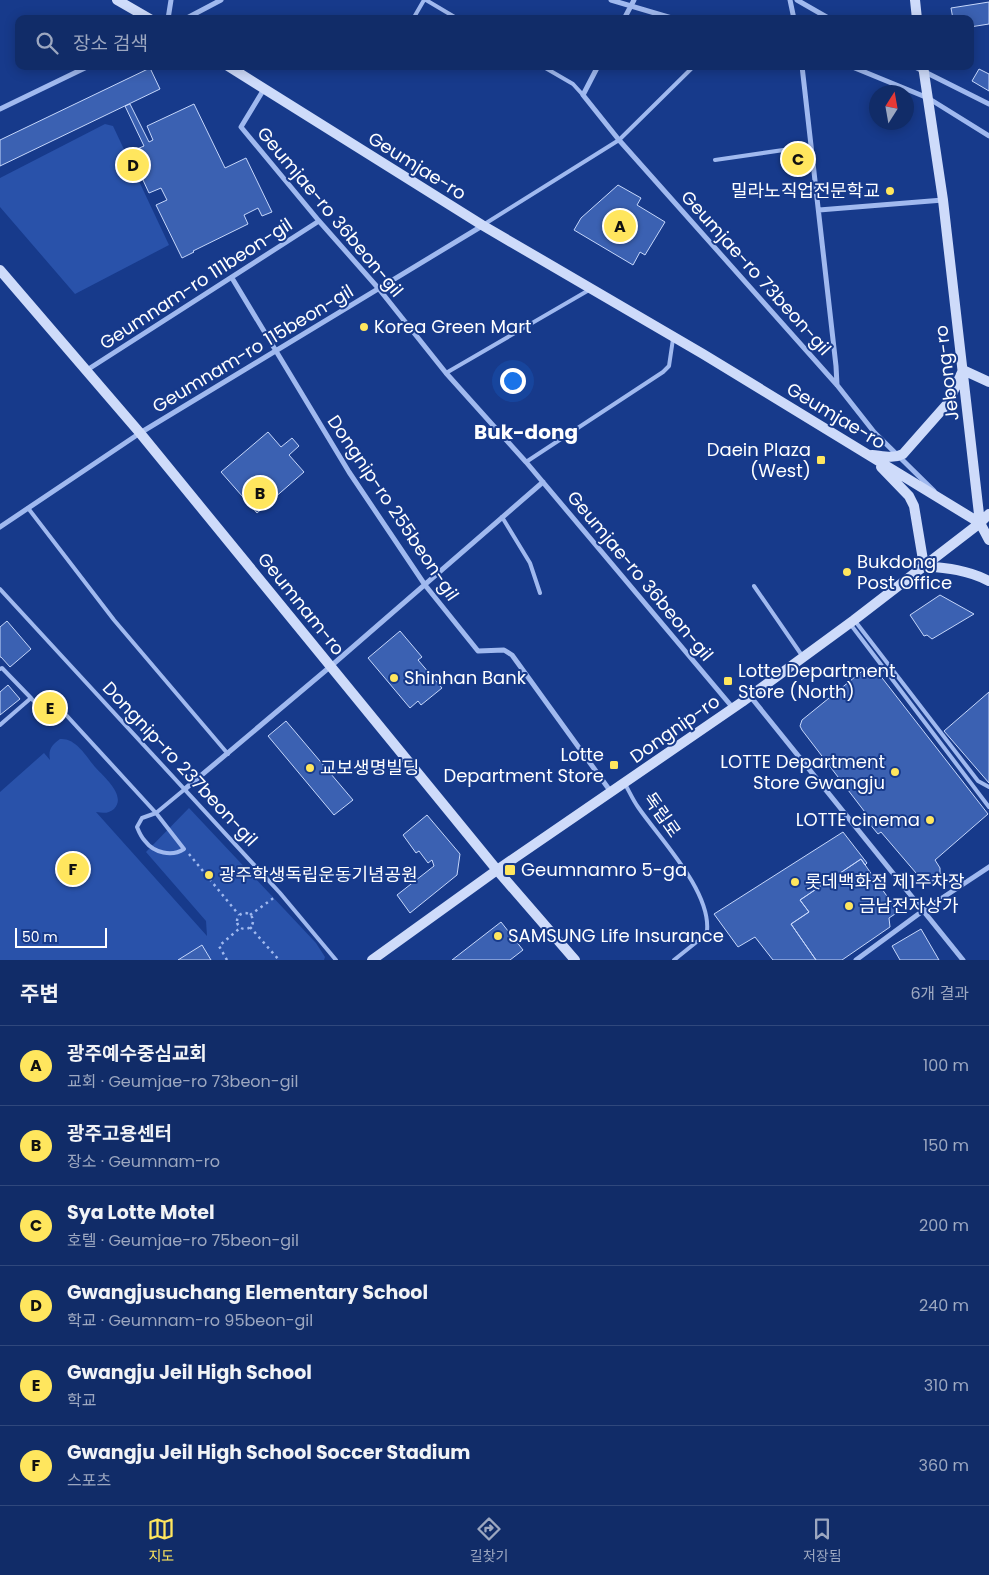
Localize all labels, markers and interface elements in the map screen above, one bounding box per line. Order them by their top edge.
search box [15,15,974,70]
icon: search [33,29,61,57]
text: 장소 검색 [73,30,148,57]
north arrow [869,85,914,130]
street label: Geumjae-ro 36beon-gil [252,121,409,302]
street label: Geumjae-ro [364,126,471,206]
pin: C [782,140,814,178]
pin: D [117,146,149,184]
place label: 밀라노직업전문학교 [731,178,880,203]
street label: Geumjae-ro 73beon-gil [676,185,837,360]
marker: 밀라노직업전문학교 [884,185,896,197]
pin: A [604,207,636,245]
street label: Geumnam-ro 111beon-gil [95,212,297,355]
street label: Geumnam-ro 115beon-gil [147,278,358,419]
place label: Korea Green Mart [374,314,531,339]
marker: Korea Green Mart [358,321,370,333]
street label: Jebong-ro [928,324,965,422]
your location [500,368,526,394]
street label: Geumjae-ro [782,376,890,455]
street label: Dongnip-ro 255beon-gil [322,410,465,606]
district label: Buk-dong [474,418,578,446]
place label: Daein Plaza (West) [707,437,811,483]
marker: Daein Plaza (West) [815,454,827,466]
pin: B [244,474,276,512]
street label: Geumjae-ro 36beon-gil [562,485,719,666]
street label: Geumnam-ro [252,547,351,660]
place label: Bukdong Post Office [857,549,952,595]
marker: Bukdong Post Office [841,566,853,578]
place label: Lotte Department Store (North) [738,658,896,704]
place label: Shinhan Bank [404,665,527,690]
marker: Shinhan Bank [388,672,400,684]
marker: Lotte Department Store (North) [722,675,734,687]
street label: Dongnip-ro 237beon-gil [97,676,264,852]
street label: Dongnip-ro [625,688,725,769]
pin: E [34,689,66,727]
place label: Lotte Department Store [443,742,604,788]
place label: LOTTE Department Store Gwangju [720,749,885,795]
place label: 교보생명빌딩 [320,755,419,780]
marker: Lotte Department Store [608,759,620,771]
marker: 교보생명빌딩 [304,762,316,774]
marker: LOTTE Department Store Gwangju [889,766,901,778]
street label: 독립로 [638,787,687,842]
place label: LOTTE cinema [796,807,920,832]
marker: LOTTE cinema [924,814,936,826]
pin: F [57,850,89,888]
place label: Geumnamro 5-ga [521,857,687,882]
place label: 광주학생독립운동기념공원 [219,862,418,887]
marker: Geumnamro 5-ga [503,863,517,877]
marker: 광주학생독립운동기념공원 [203,869,215,881]
place label: 롯데백화점 제1주차장 [805,869,965,894]
marker: 롯데백화점 제1주차장 [789,876,801,888]
place label: 금남전자상가 [859,893,959,918]
marker: 금남전자상가 [843,900,855,912]
place label: SAMSUNG Life Insurance [508,923,724,948]
scale bar [15,925,108,948]
text: 50 m [22,927,58,947]
marker: SAMSUNG Life Insurance [492,930,504,942]
text: 주변 [20,979,59,1008]
text: 6개 결과 [910,982,969,1005]
text: 광주예수중심교회 [67,1040,207,1067]
text: A [30,1054,42,1077]
text: 100 m [923,1054,969,1077]
text: 교회 · Geumjae-ro 73beon-gil [67,1070,298,1093]
text: 광주고용센터 [67,1120,172,1147]
text: B [31,1134,41,1157]
text: 150 m [923,1134,969,1157]
text: 장소 · Geumnam-ro [67,1150,220,1173]
text: Sya Lotte Motel [67,1199,215,1226]
text: C [30,1214,42,1237]
text: 200 m [919,1214,969,1237]
text: 호텔 · Geumjae-ro 75beon-gil [67,1229,299,1252]
text: Gwangjusuchang Elementary School [67,1279,428,1306]
text: D [30,1294,42,1317]
text: 240 m [919,1294,969,1317]
text: 학교 · Geumnam-ro 95beon-gil [67,1309,313,1332]
text: Gwangju Jeil High School [67,1359,312,1386]
text: E [32,1374,40,1397]
text: 310 m [924,1374,969,1397]
text: 학교 [67,1389,96,1412]
text: Gwangju Jeil High School Soccer Stadium [67,1439,470,1466]
text: F [32,1454,40,1477]
text: 360 m [919,1454,969,1477]
text: 스포츠 [67,1469,111,1492]
tab: 지도 [147,1515,175,1567]
tab: 길찾기 [470,1515,508,1567]
tab: 저장됨 [803,1515,842,1567]

